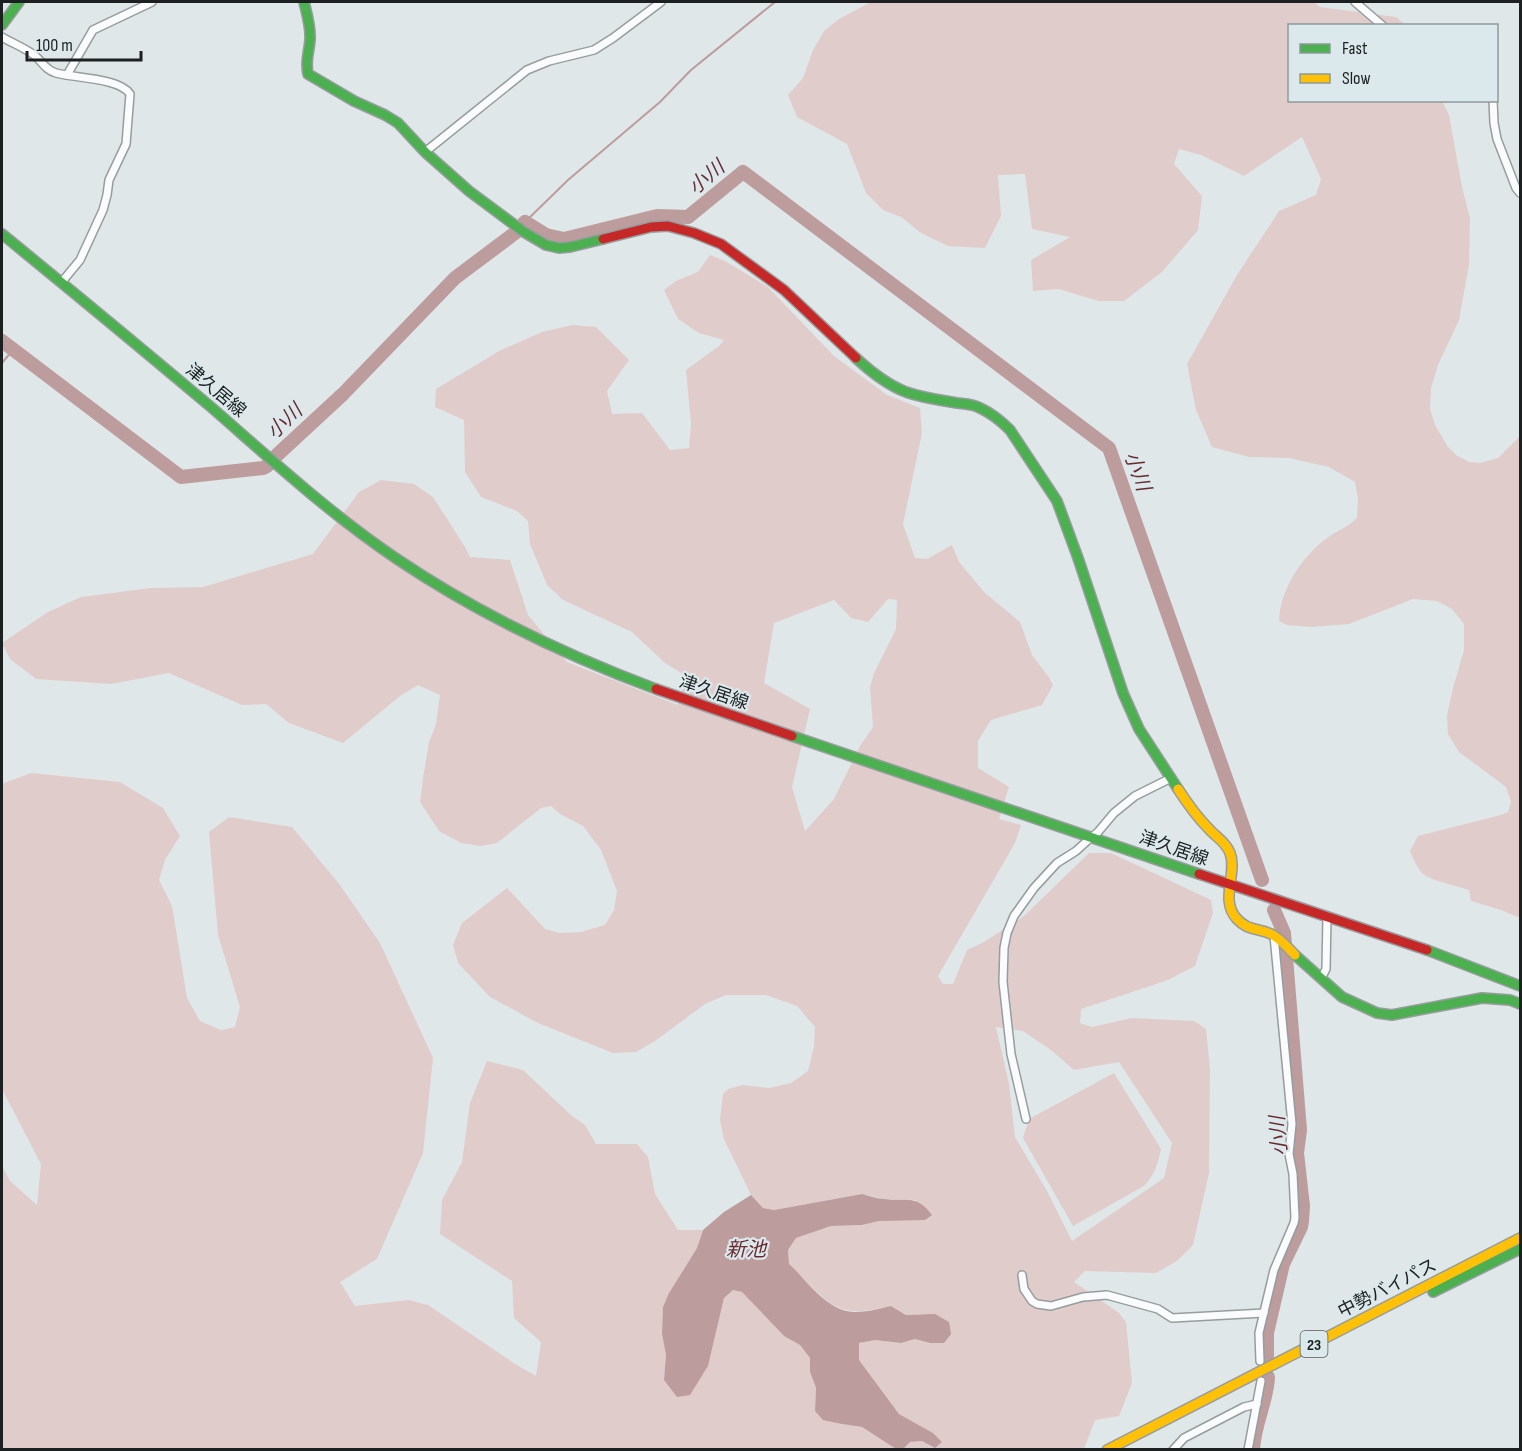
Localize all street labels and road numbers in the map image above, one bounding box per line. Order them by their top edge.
street label: 津久居線 [181,359,250,422]
street label: 津久居線 [676,671,751,714]
street label: 津久居線 [1136,827,1211,870]
street label: 中勢バイパス [1335,1255,1440,1322]
road number: 23 [1300,1331,1328,1357]

